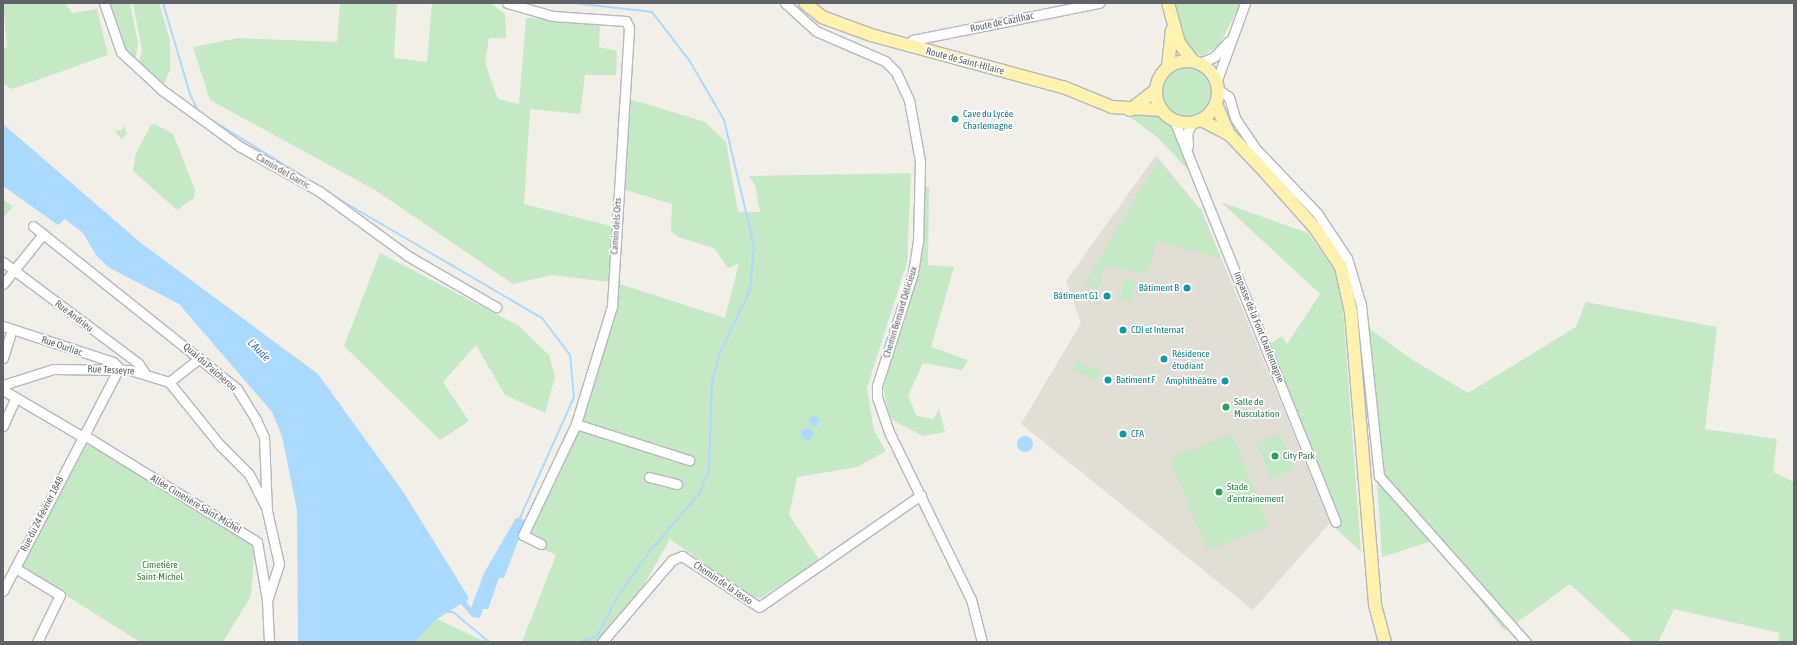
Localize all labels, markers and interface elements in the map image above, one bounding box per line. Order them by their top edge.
street label: Route de Cazilhac [969,9,1035,35]
street label: Route de Saint-Hilaire [925,45,1005,77]
place label: Cave du Lycée Charlemagne [963,107,1013,130]
marker: Cave du Lycée Charlemagne [950,114,960,124]
street label: Camin del Garric [254,151,312,191]
street label: Camin dels Orts [608,197,624,255]
street label: Chemin Bernard Délicieux [880,265,920,359]
street label: Impasse de la Font Charlemagne [1231,270,1287,384]
place label: Bâtiment B [1139,282,1179,294]
marker: Bâtiment B [1182,283,1192,293]
place label: Bâtiment G1 [1054,290,1099,302]
marker: Bâtiment G1 [1102,291,1112,301]
street label: Rue Andrieu [52,298,96,334]
place label: CDI et Internat [1131,324,1184,336]
marker: CDI et Internat [1118,325,1128,335]
street label: Rue Ourliac [40,333,84,359]
water label: L'Aude [245,336,273,364]
street label: Quai du Paicherou [181,340,239,394]
place label: Résidence étudiant [1172,347,1210,370]
marker: Résidence étudiant [1159,354,1169,364]
street label: Rue Tesseyre [87,363,135,377]
place label: Batiment F [1116,374,1155,386]
marker: Batiment F [1103,375,1113,385]
place label: Amphithéâtre [1166,375,1217,387]
marker: Amphithéâtre [1220,376,1230,386]
place label: Salle de Musculation [1234,395,1280,418]
marker: Salle de Musculation [1221,402,1231,412]
place label: CFA [1131,428,1144,440]
marker: CFA [1118,429,1128,439]
place label: City Park [1283,450,1315,462]
marker: City Park [1270,451,1280,461]
street label: Allée Cimetière Saint-Michel [148,472,244,536]
street label: Rue du 24 Février 1848 [18,474,66,554]
place label: Stade d'entrainement [1227,480,1284,504]
marker: Stade d'entrainement [1214,487,1224,497]
park label: Cimetière Saint-Michel [137,558,183,582]
street label: Chemin de la Jasso [691,559,755,607]

